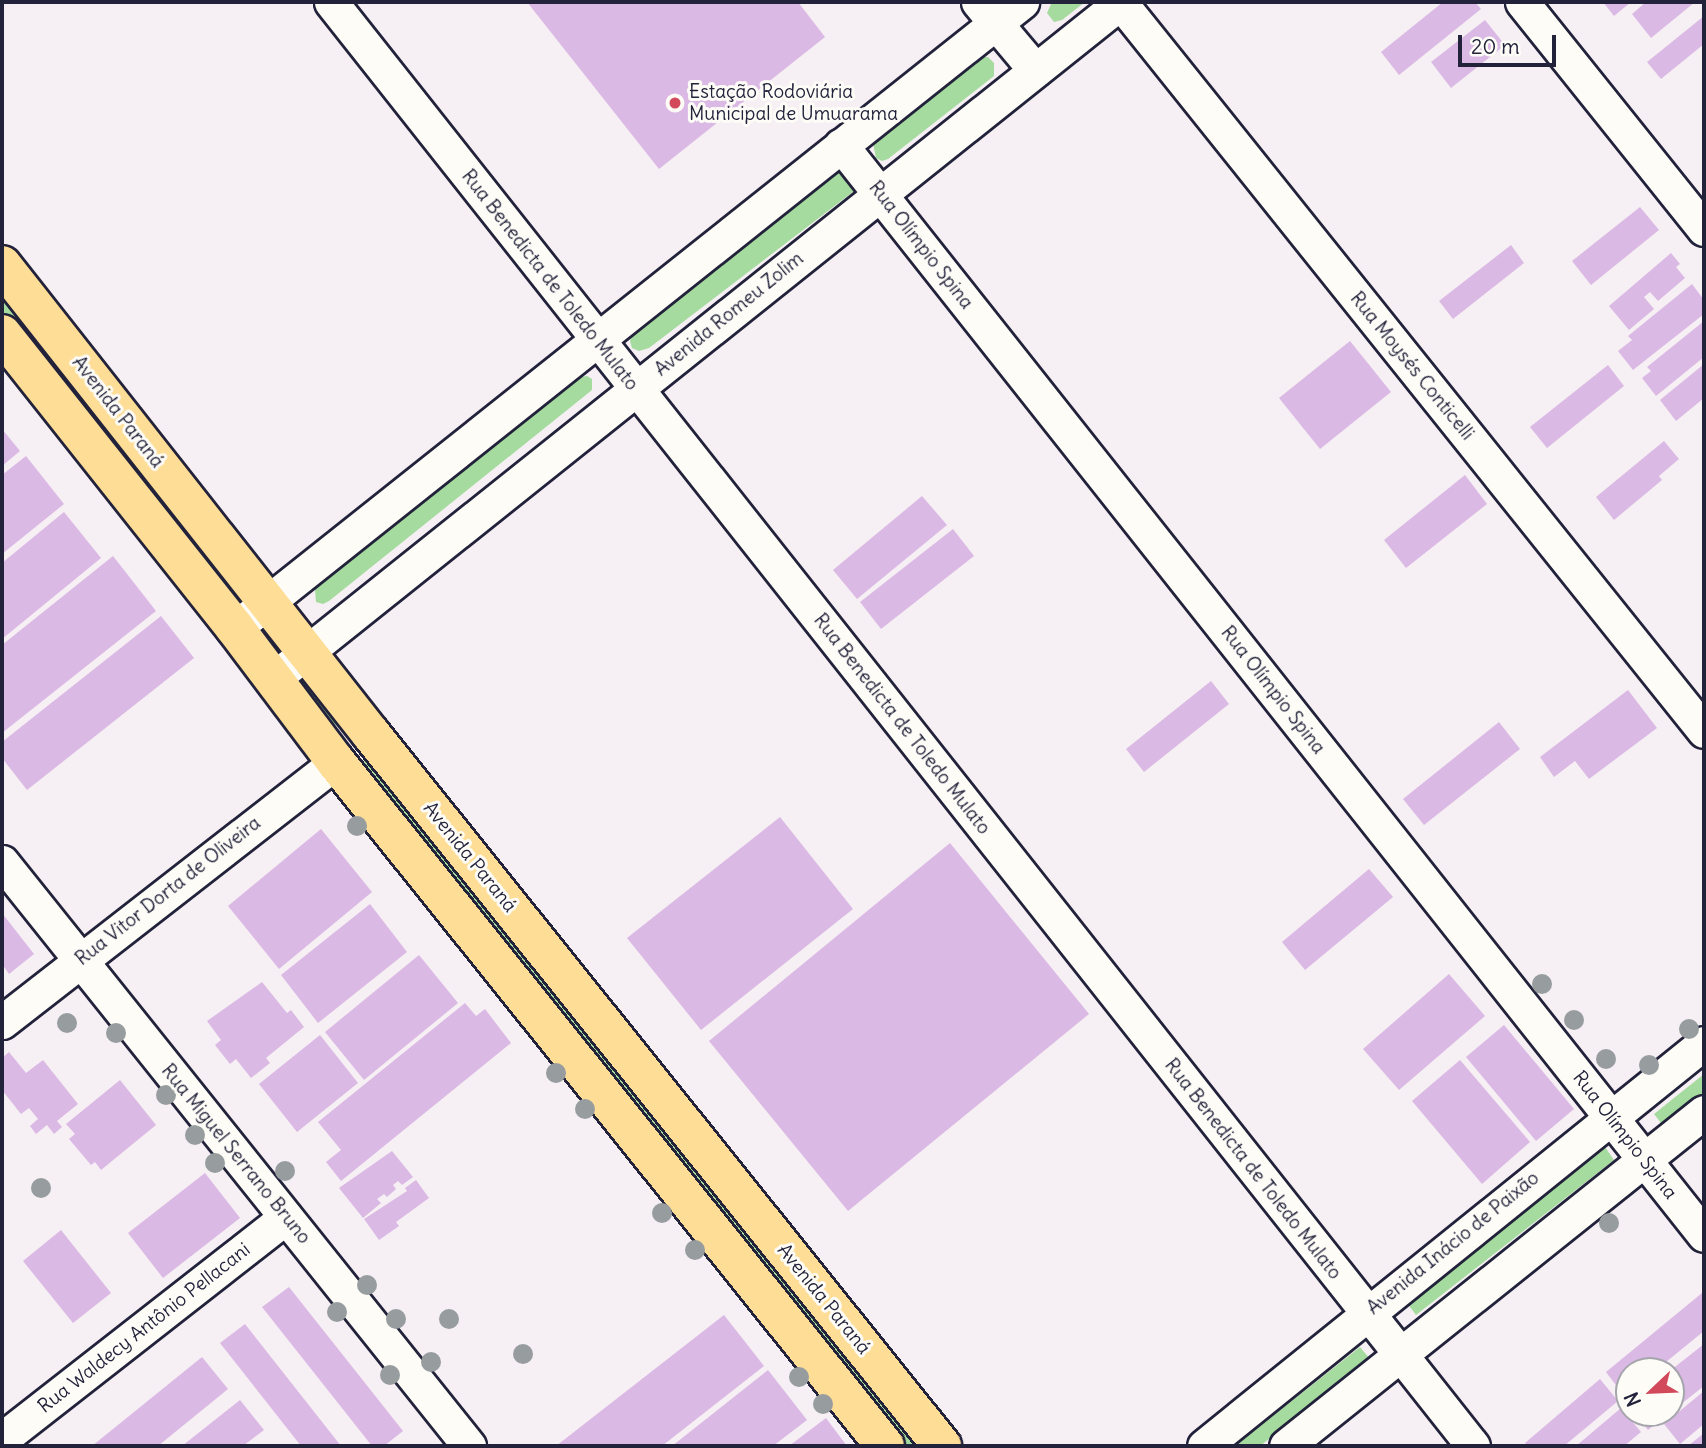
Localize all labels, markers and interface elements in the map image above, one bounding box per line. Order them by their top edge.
scale bar [1461,21,1559,65]
text: 20 m [1471,33,1520,60]
place label: Estação Rodoviária Municipal de Umuarama [689,81,898,125]
marker: Estação Rodoviária Municipal de Umuarama [667,95,683,111]
street label: Rua Benedicta de Toledo Mulato [457,165,643,395]
street label: Rua Olímpio Spina [864,177,978,313]
street label: Avenida Romeu Zolim [650,247,808,381]
street label: Rua Moysés Conticelli [1345,287,1479,445]
street label: Avenida Paraná [67,352,169,472]
street label: Rua Benedicta de Toledo Mulato [809,609,995,839]
street label: Rua Olímpio Spina [1216,622,1330,758]
street label: Avenida Paraná [419,797,521,917]
street label: Rua Vitor Dorta de Oliveira [71,812,265,970]
street label: Rua Benedicta de Toledo Mulato [1160,1054,1346,1284]
street label: Rua Miguel Serrano Bruno [156,1060,316,1248]
street label: Rua Olímpio Spina [1568,1067,1682,1203]
street label: Avenida Inácio de Paixão [1362,1167,1544,1319]
street label: Rua Waldecy Antônio Pellacani [33,1238,255,1418]
street label: Avenida Paraná [773,1239,875,1359]
north arrow [1615,1357,1685,1427]
text: N [1619,1389,1646,1410]

